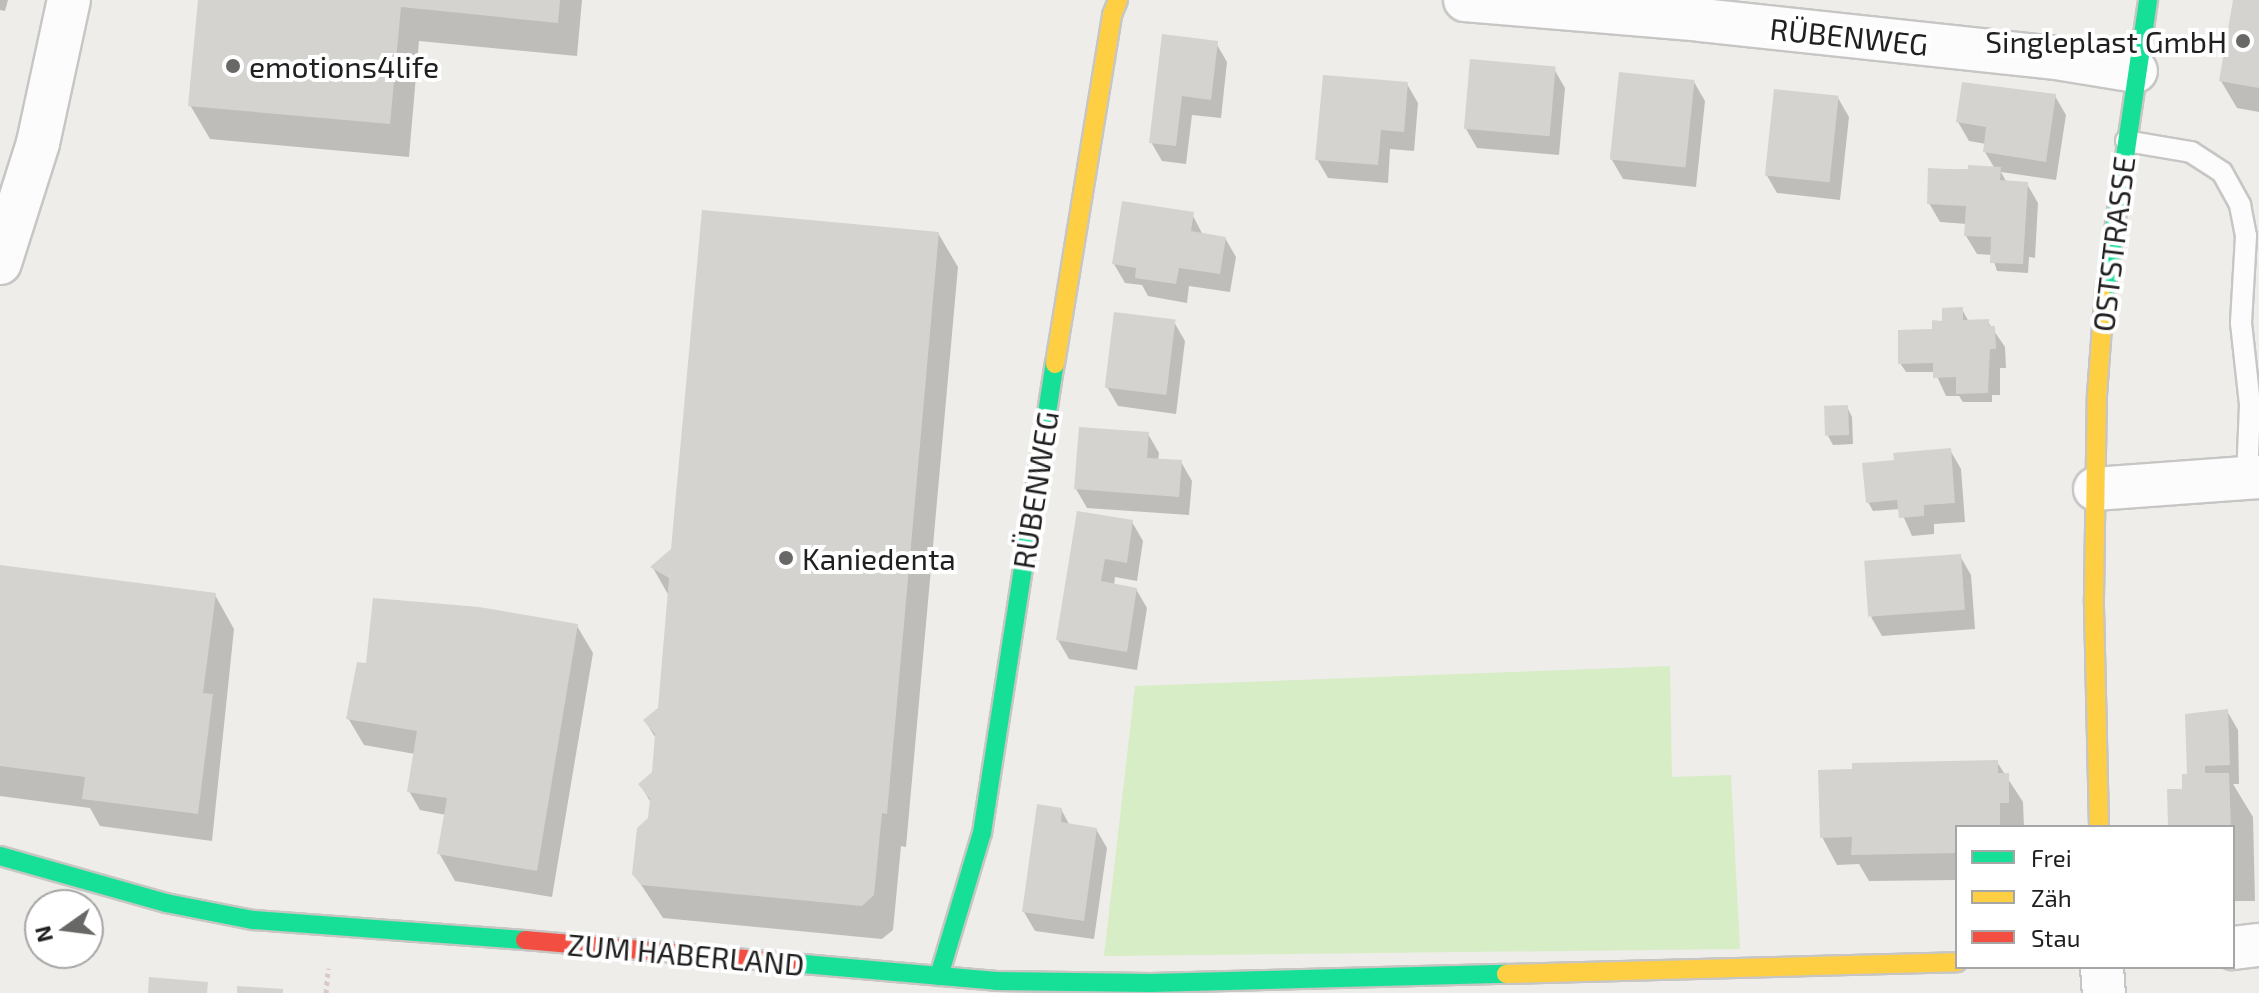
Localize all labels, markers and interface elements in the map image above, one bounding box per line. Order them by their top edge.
street label: RÜBENWEG [1768,10,1930,62]
place label: Singleplast GmbH [1985,23,2227,59]
marker: Singleplast GmbH [2234,32,2252,50]
place label: emotions4life [249,48,439,84]
marker: emotions4life [224,57,242,75]
street label: OSTSTRASSE [2084,154,2142,334]
street label: RÜBENWEG [1005,409,1065,571]
place label: Kaniedenta [802,540,956,576]
marker: Kaniedenta [777,549,795,567]
legend [1955,825,2235,969]
text: Frei [2031,843,2072,872]
text: Zäh [2031,883,2072,912]
north arrow [24,889,104,969]
text: N [28,923,57,945]
text: Stau [2031,923,2080,952]
street label: ZUM HABERLAND [566,926,806,982]

